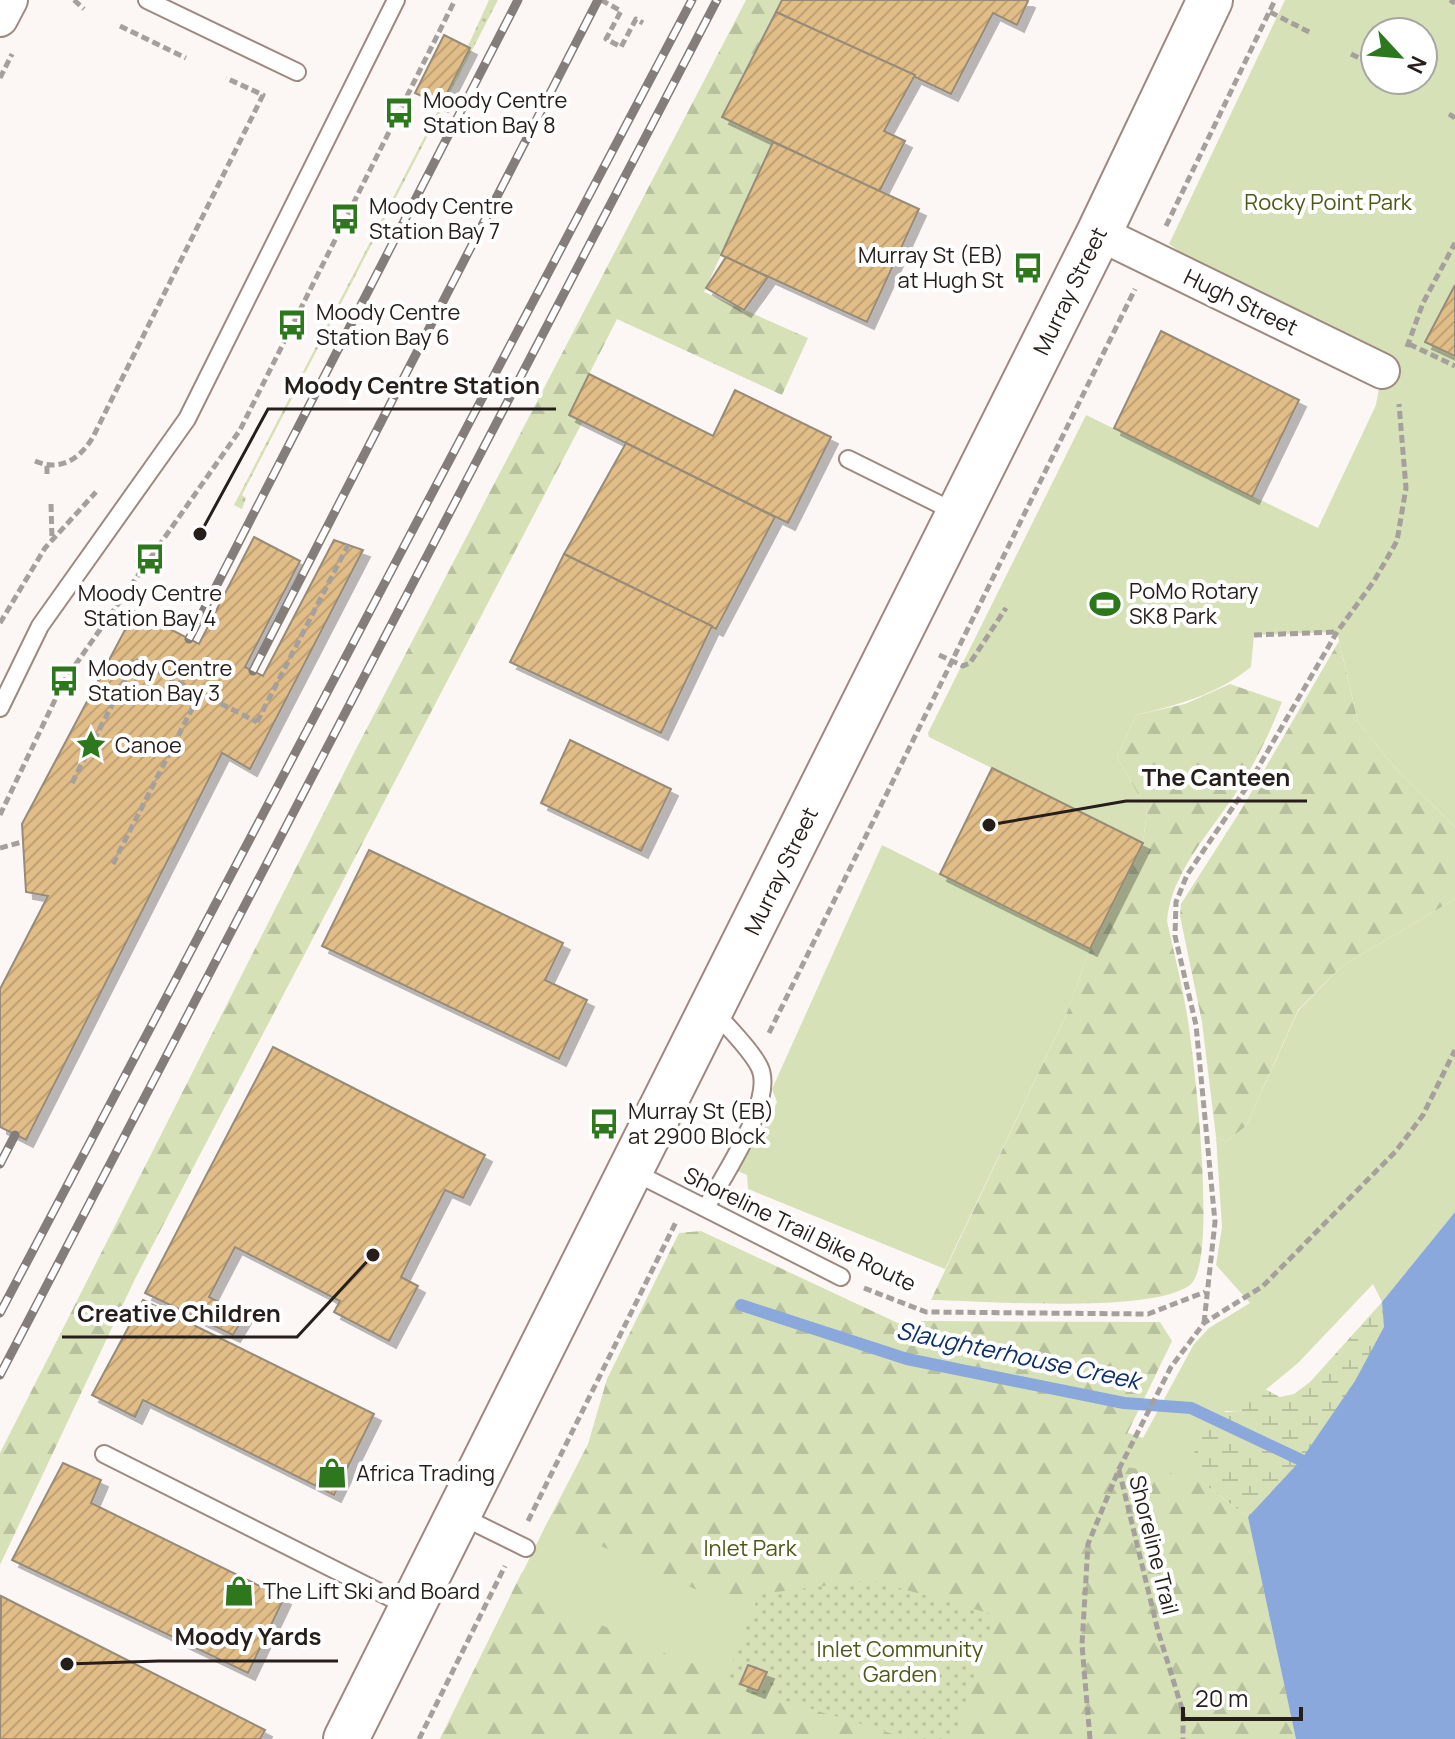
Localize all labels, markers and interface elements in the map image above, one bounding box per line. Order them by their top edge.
north arrow [1359,16,1439,96]
text: N [1400,51,1434,78]
place label: Moody Centre Station Bay 8 [423,85,567,140]
bus stop icon: Moody Centre Station Bay 8 [382,96,416,130]
park label: Rocky Point Park [1244,187,1413,217]
place label: Moody Centre Station Bay 7 [369,191,513,246]
bus stop icon: Moody Centre Station Bay 7 [328,202,362,236]
street label: Murray Street [1026,222,1114,360]
place label: Murray St (EB) at Hugh St [858,240,1004,295]
bus stop icon: Murray St (EB) at Hugh St [1011,251,1045,285]
street label: Hugh Street [1179,262,1303,343]
place label: Moody Centre Station Bay 6 [316,297,460,352]
bus stop icon: Moody Centre Station Bay 6 [275,308,309,342]
callout: Moody Centre Station [268,361,556,409]
text: Moody Centre Station [284,368,540,401]
bus stop icon: Moody Centre Station Bay 4 [133,542,167,576]
place label: PoMo Rotary SK8 Park [1129,576,1259,631]
place label: Moody Centre Station Bay 4 [78,578,222,633]
sports icon: PoMo Rotary SK8 Park [1088,587,1122,621]
place label: Moody Centre Station Bay 3 [88,653,232,708]
bus stop icon: Moody Centre Station Bay 3 [47,664,81,698]
place icon: Canoe [74,728,108,762]
place label: Canoe [115,730,182,760]
callout: The Canteen [1126,753,1307,801]
text: The Canteen [1142,760,1290,793]
street label: Murray Street [737,802,825,940]
place label: Murray St (EB) at 2900 Block [628,1096,774,1151]
bus stop icon: Murray St (EB) at 2900 Block [587,1107,621,1141]
street label: Shoreline Trail Bike Route [679,1160,921,1298]
callout: Creative Children [62,1289,297,1337]
text: Creative Children [77,1296,281,1329]
water label: Slaughterhouse Creek [894,1313,1146,1397]
shop icon: Africa Trading [315,1456,349,1490]
place label: Africa Trading [356,1458,495,1488]
street label: Shoreline Trail [1122,1472,1186,1618]
park label: Inlet Park [703,1533,798,1563]
shop icon: The Lift Ski and Board [222,1574,256,1608]
place label: The Lift Ski and Board [263,1576,480,1606]
callout: Moody Yards [159,1613,338,1661]
text: Moody Yards [175,1619,321,1652]
park label: Inlet Community Garden [817,1634,984,1689]
scale bar [1183,1671,1301,1721]
text: 20 m [1195,1681,1248,1714]

